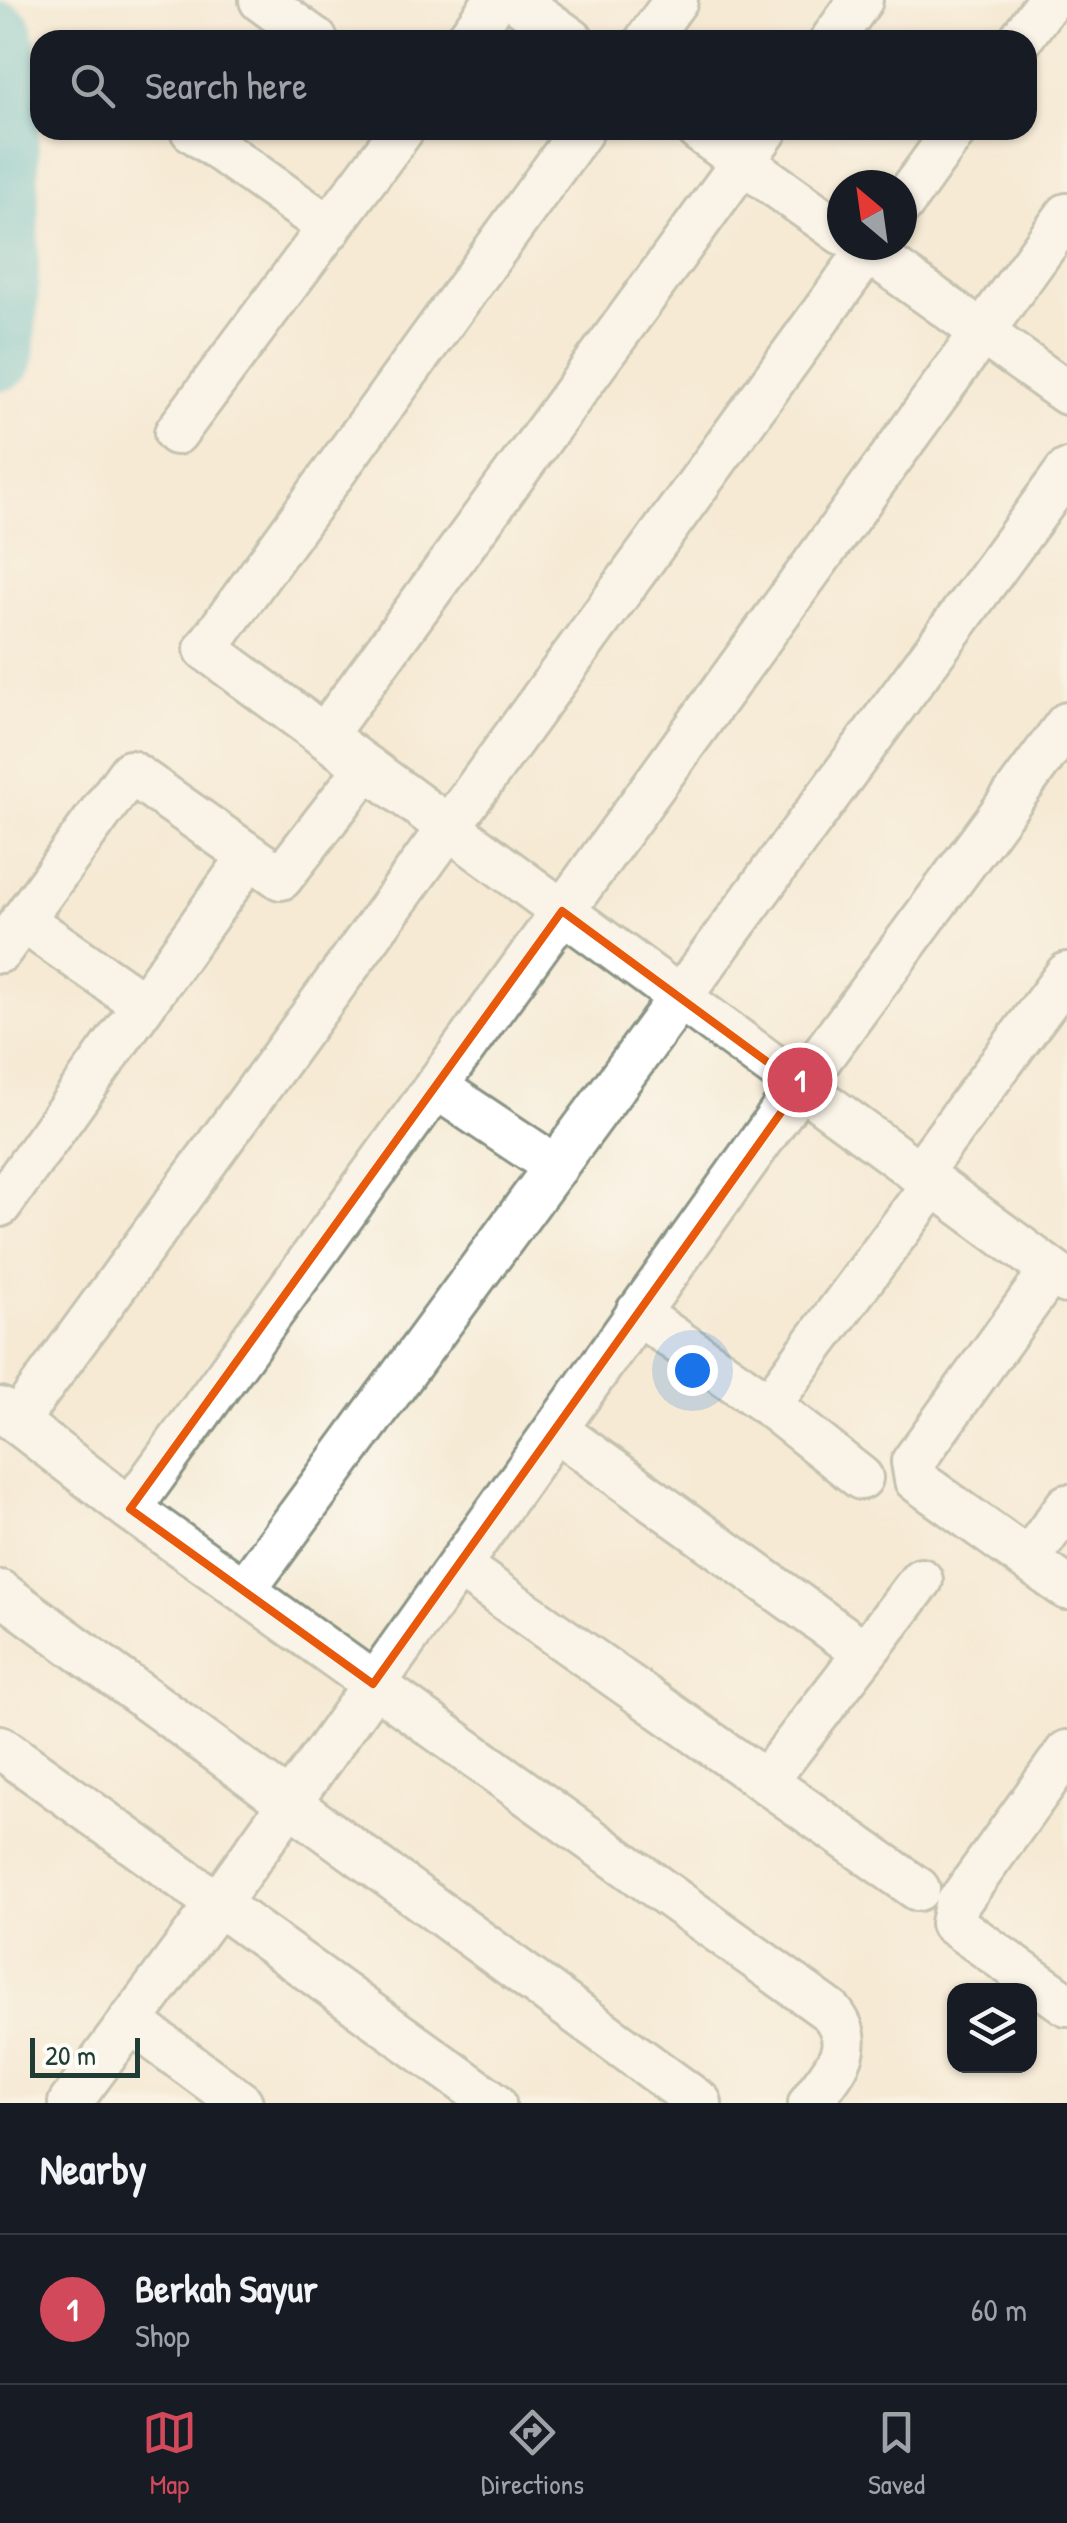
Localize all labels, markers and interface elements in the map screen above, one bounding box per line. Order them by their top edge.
search box [30,30,1037,140]
icon: search [65,58,120,113]
text: Search here [145,59,307,111]
north arrow [827,170,917,260]
pin: 1 [768,1042,832,1118]
your location [667,1345,718,1396]
map controls [947,1983,1037,2073]
button: layers [947,1983,1037,2073]
scale bar [30,2033,140,2078]
text: 20 m [45,2036,96,2074]
text: Nearby [40,2140,147,2197]
text: Berkah Sayur [135,2262,318,2314]
text: 1 [67,2288,78,2331]
text: 60 m [971,2288,1027,2331]
text: Shop [135,2314,190,2357]
tab: Map [142,2405,197,2503]
tab: Directions [481,2405,584,2503]
tab: Saved [868,2405,925,2503]

